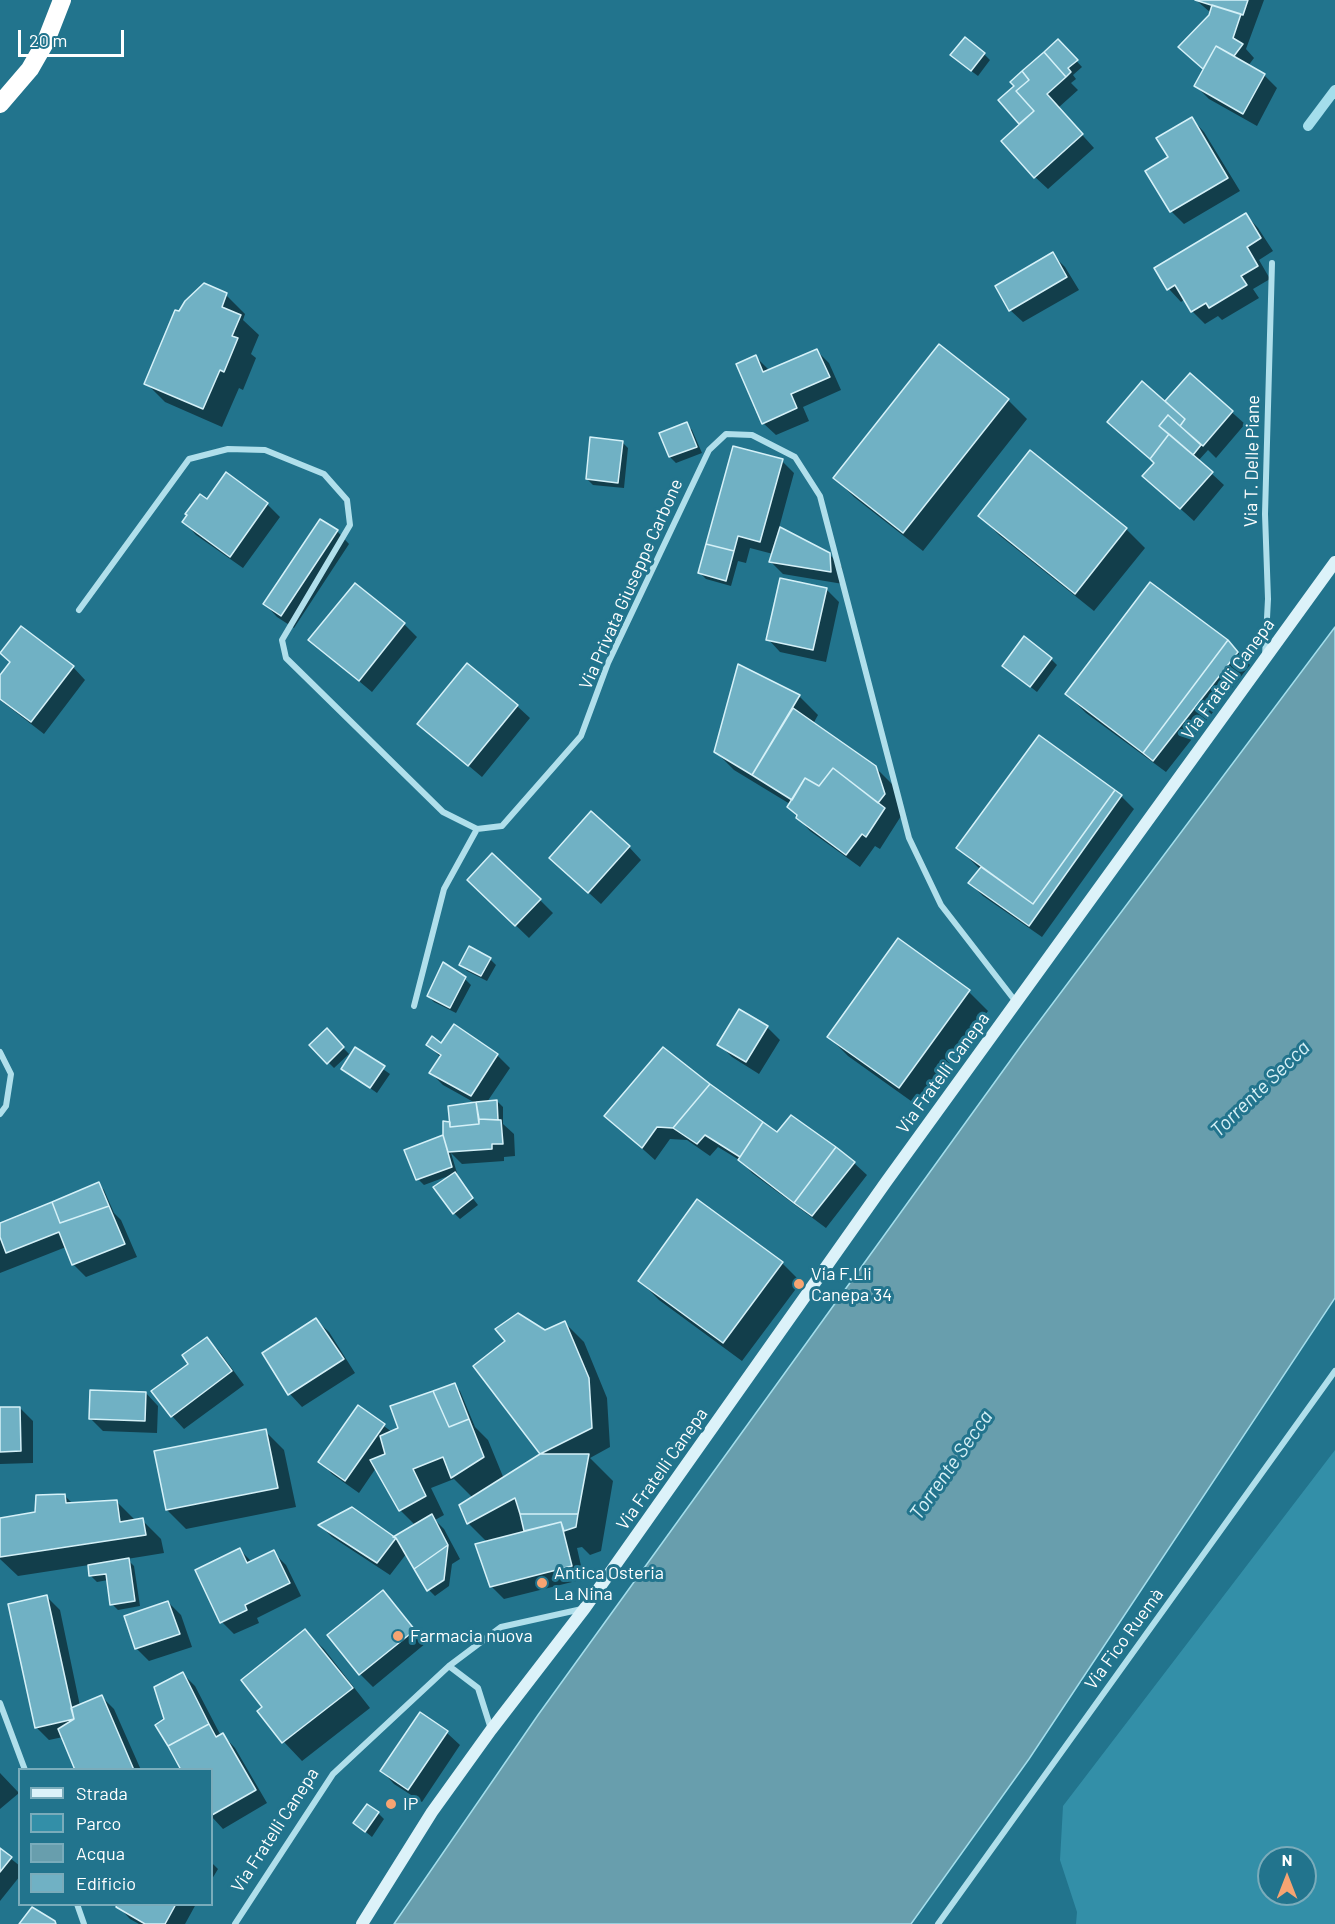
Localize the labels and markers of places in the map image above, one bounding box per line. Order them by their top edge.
place label: Via F.Lli Canepa 34 [811,1263,892,1306]
marker: Via F.Lli Canepa 34 [792,1277,806,1291]
place label: Antica Osteria La Nina [554,1562,664,1604]
marker: Antica Osteria La Nina [535,1576,549,1590]
place label: Farmacia nuova [410,1625,533,1647]
marker: Farmacia nuova [391,1629,405,1643]
place label: IP [403,1793,418,1815]
marker: IP [384,1797,398,1811]

